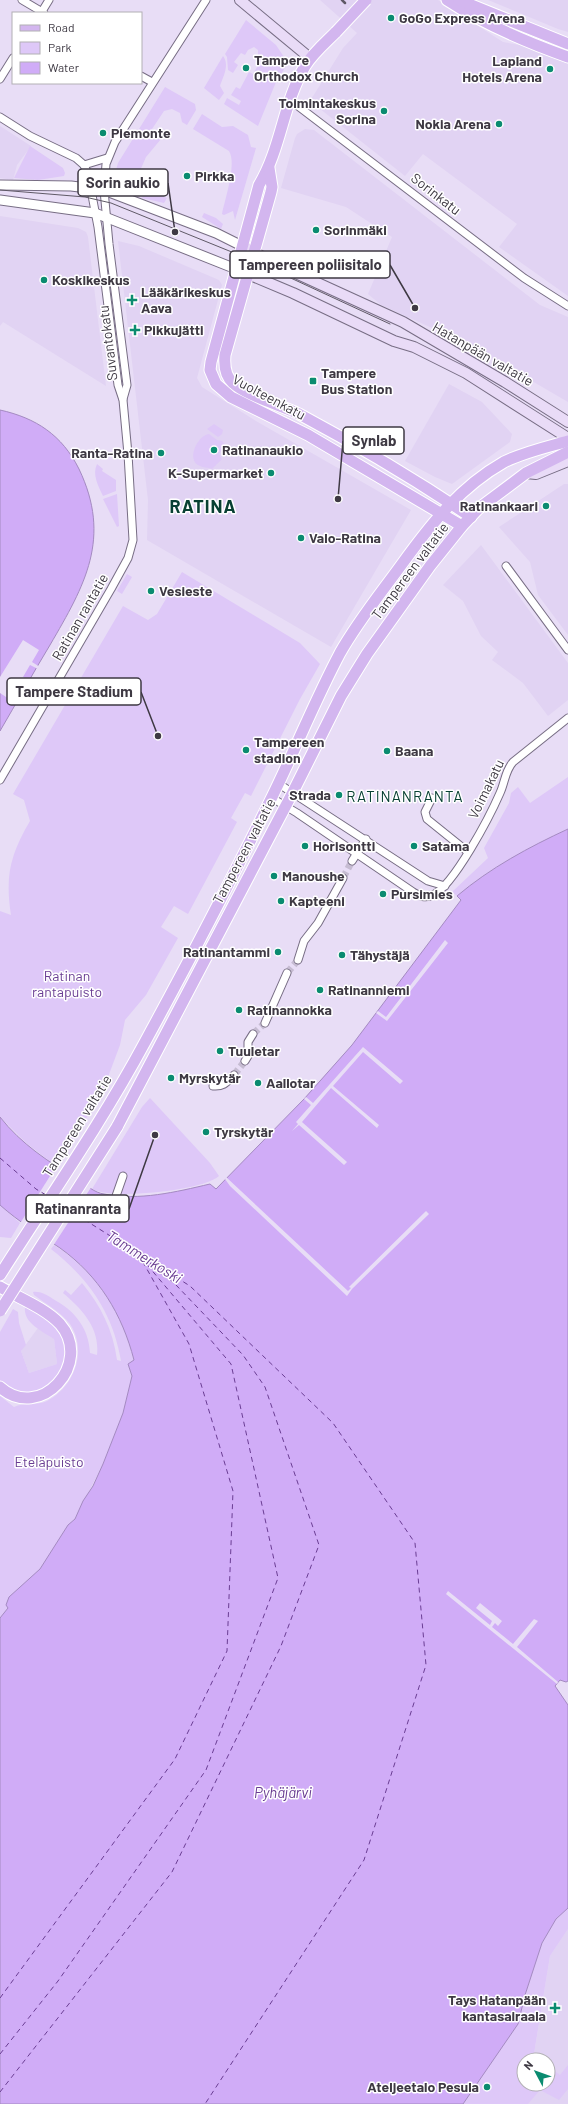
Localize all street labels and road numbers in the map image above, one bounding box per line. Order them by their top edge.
street label: Sorinkatu [408,169,465,218]
street label: Suvantokatu [94,304,121,382]
street label: Hatanpään valtatie [430,318,537,389]
street label: Vuolteenkatu [230,370,309,423]
street label: Tampereen valtatie [368,519,452,623]
street label: Ratinan rantatie [48,570,111,663]
street label: Voimakatu [464,756,507,821]
street label: Tampereen valtatie [209,795,279,906]
street label: Tampereen valtatie [38,1072,115,1180]

